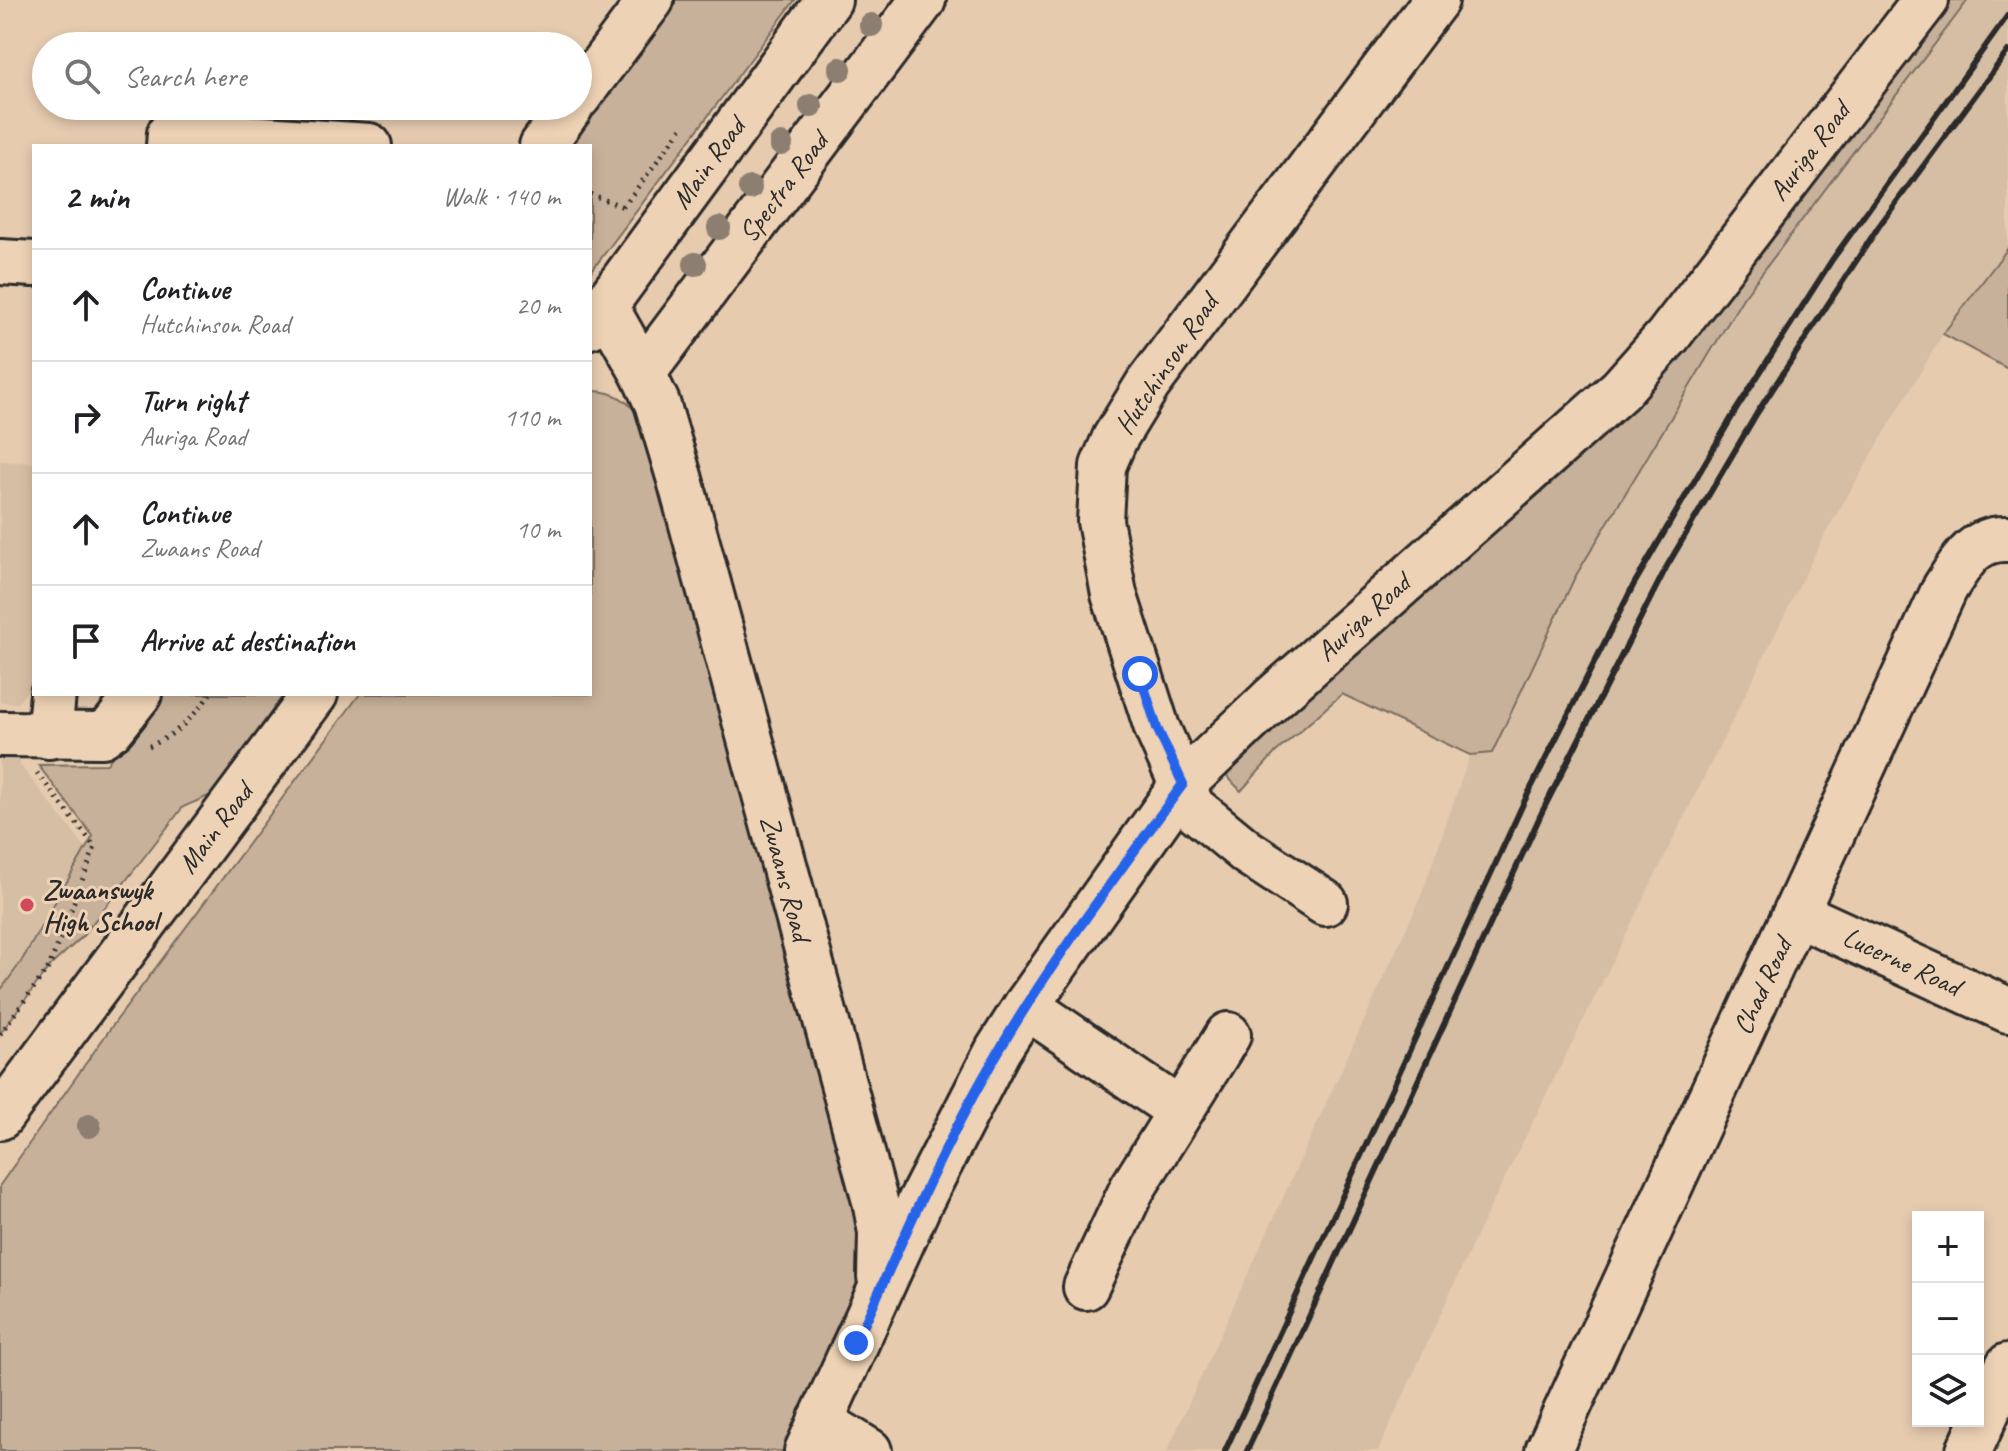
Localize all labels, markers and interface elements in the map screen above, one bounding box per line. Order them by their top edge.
search box [32,32,592,120]
icon: search [60,54,104,98]
text: Search here [124,57,246,95]
street label: Auriga Road [1761,92,1860,207]
street label: Main Road [663,107,755,215]
street label: Spectra Road [730,122,838,249]
text: 2 min [64,175,129,218]
text: Walk · 140 m [443,180,560,213]
text: Continue [140,270,230,308]
icon: ahead [64,283,108,327]
street label: Hutchinson Road [1106,284,1228,441]
text: 20 m [516,289,560,322]
text: Hutchinson Road [140,308,290,341]
text: Turn right [140,382,245,420]
icon: right [64,395,108,439]
text: 110 m [504,401,560,434]
text: Auriga Road [140,420,246,453]
text: Continue [140,494,230,532]
icon: ahead [64,507,108,551]
text: 10 m [516,513,560,546]
text: Zwaans Road [140,532,259,565]
street label: Auriga Road [1309,563,1420,668]
icon: arrive [64,619,108,663]
text: Arrive at destination [140,622,355,660]
route start [1122,656,1158,692]
street label: Main Road [170,773,263,880]
street label: Zwaans Road [752,812,821,948]
place label: Zwaanswyk High School [43,872,163,939]
marker: Zwaanswyk High School [18,896,36,914]
street label: Lucerne Road [1838,919,1970,1005]
street label: Chad Road [1724,929,1801,1040]
map controls [1912,1211,1984,1427]
button: + [1912,1211,1984,1283]
button: − [1912,1283,1984,1355]
route end [838,1325,874,1361]
button: layers [1912,1355,1984,1427]

